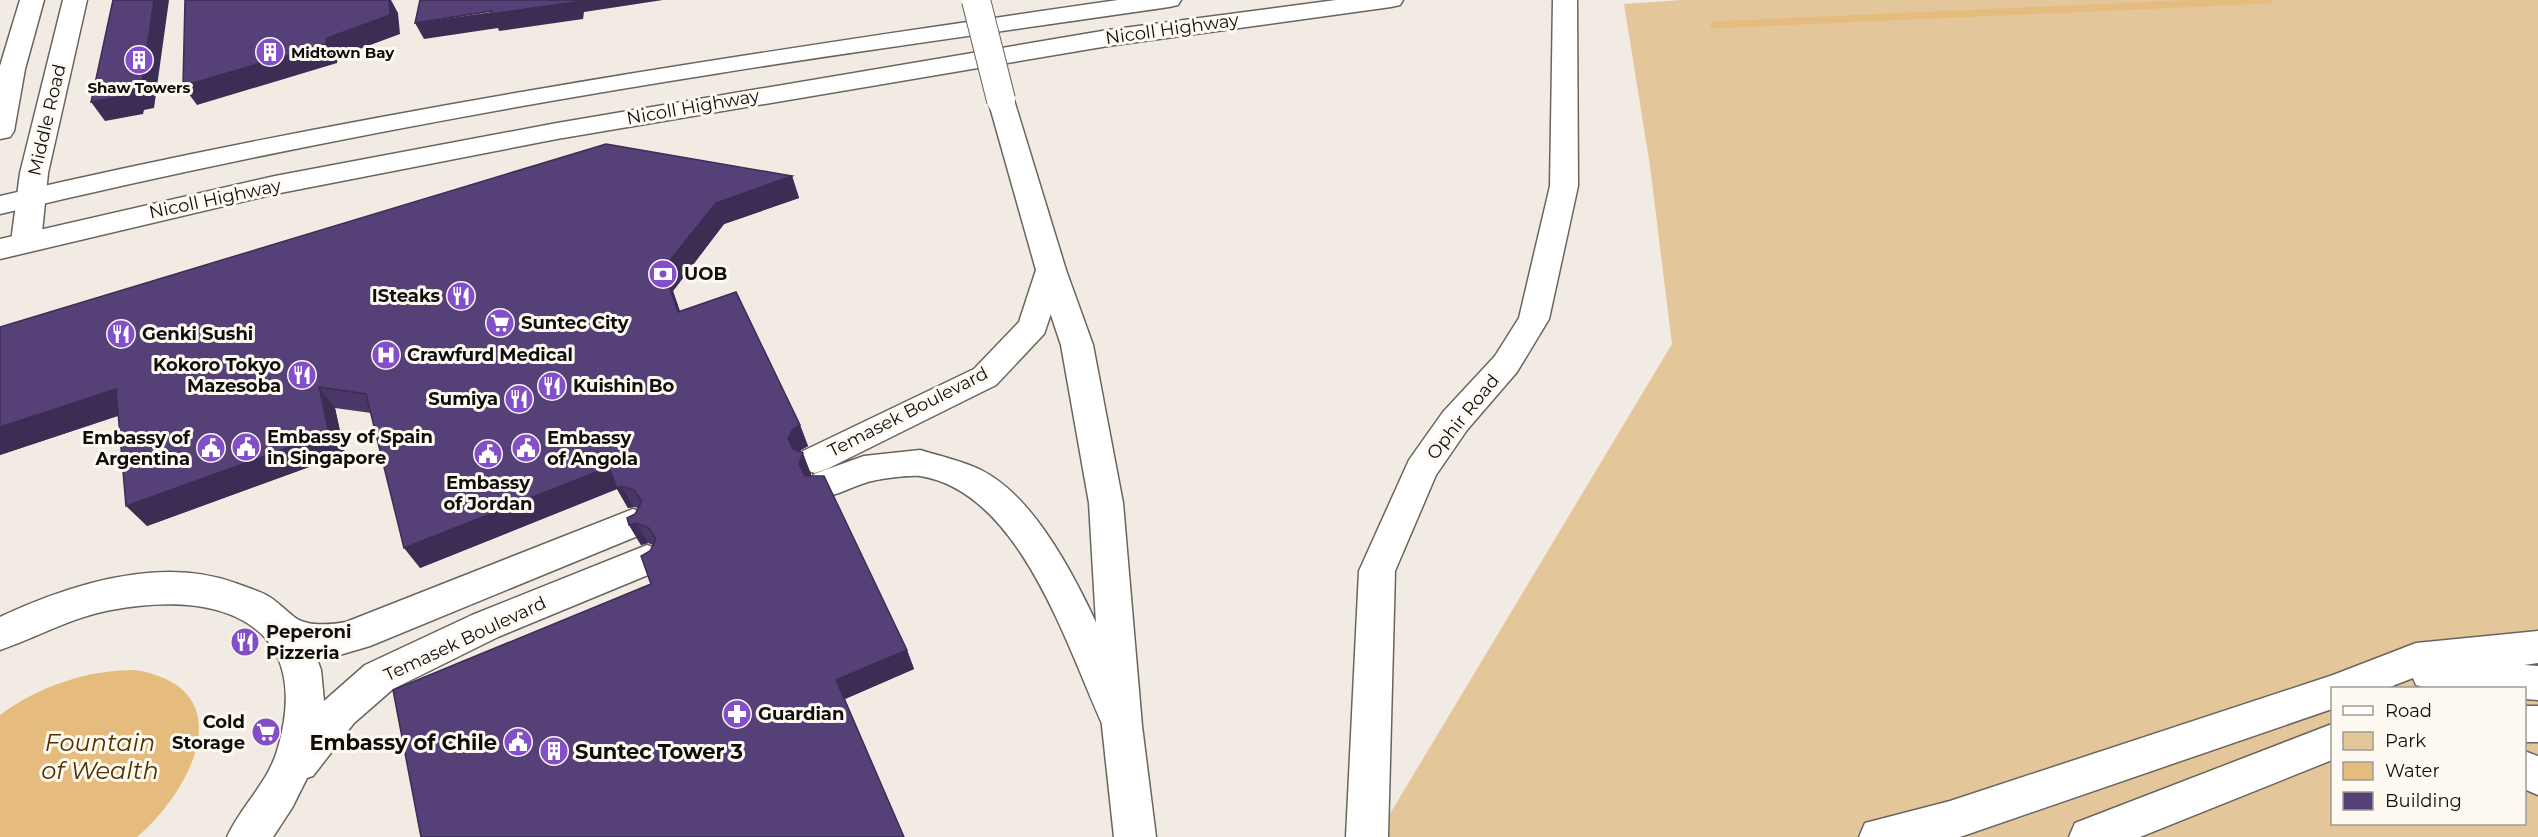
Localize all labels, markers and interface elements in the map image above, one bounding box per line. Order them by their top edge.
street label: Nicoll Highway [1104,9,1240,49]
building icon: Midtown Bay [254,36,286,68]
place label: Midtown Bay [291,43,395,62]
building icon: Shaw Towers [123,44,155,76]
street label: Middle Road [23,62,71,178]
place label: Shaw Towers [87,78,191,97]
street label: Nicoll Highway [625,84,761,130]
street label: Nicoll Highway [147,174,283,224]
bank icon: UOB [647,258,679,290]
place label: UOB [684,263,727,285]
restaurant icon: ISteaks [445,280,477,312]
place label: ISteaks [372,285,440,307]
supermarket icon: Suntec City [484,307,516,339]
place label: Suntec City [521,312,629,334]
restaurant icon: Genki Sushi [105,318,137,350]
place label: Genki Sushi [142,323,253,345]
hospital icon: Crawfurd Medical [370,339,402,371]
place label: Crawfurd Medical [407,344,573,366]
place label: Kokoro Tokyo Mazesoba [153,354,281,397]
restaurant icon: Kokoro Tokyo Mazesoba [286,359,318,391]
street label: Temasek Boulevard [824,362,992,462]
restaurant icon: Kuishin Bo [536,370,568,402]
street label: Ophir Road [1422,370,1504,464]
place label: Kuishin Bo [573,375,675,397]
restaurant icon: Sumiya [503,383,535,415]
place label: Sumiya [428,388,498,410]
place label: Embassy of Spain in Singapore [267,426,433,469]
place label: Embassy of Argentina [82,427,191,470]
place label: Embassy of Angola [547,427,638,470]
public building icon: Embassy of Spain in Singapore [230,431,262,463]
public building icon: Embassy of Argentina [195,432,227,464]
public building icon: Embassy of Angola [510,432,542,464]
public building icon: Embassy of Jordan [472,438,504,470]
place label: Embassy of Jordan [444,472,532,515]
street label: Temasek Boulevard [380,592,550,686]
place label: Peperoni Pizzeria [266,621,351,664]
restaurant icon: Peperoni Pizzeria [229,626,261,658]
legend [2331,687,2526,825]
pharmacy icon: Guardian [721,698,753,730]
text: Road [2385,700,2432,722]
place label: Guardian [758,703,844,725]
place label: Cold Storage [172,711,245,754]
supermarket icon: Cold Storage [250,716,282,748]
public building icon: Embassy of Chile [502,726,534,758]
water label: Fountain of Wealth [41,728,159,785]
place label: Embassy of Chile [309,730,497,755]
text: Park [2385,730,2426,752]
building icon: Suntec Tower 3 [538,735,570,767]
place label: Suntec Tower 3 [575,739,743,764]
text: Water [2385,760,2440,782]
text: Building [2385,790,2462,812]

